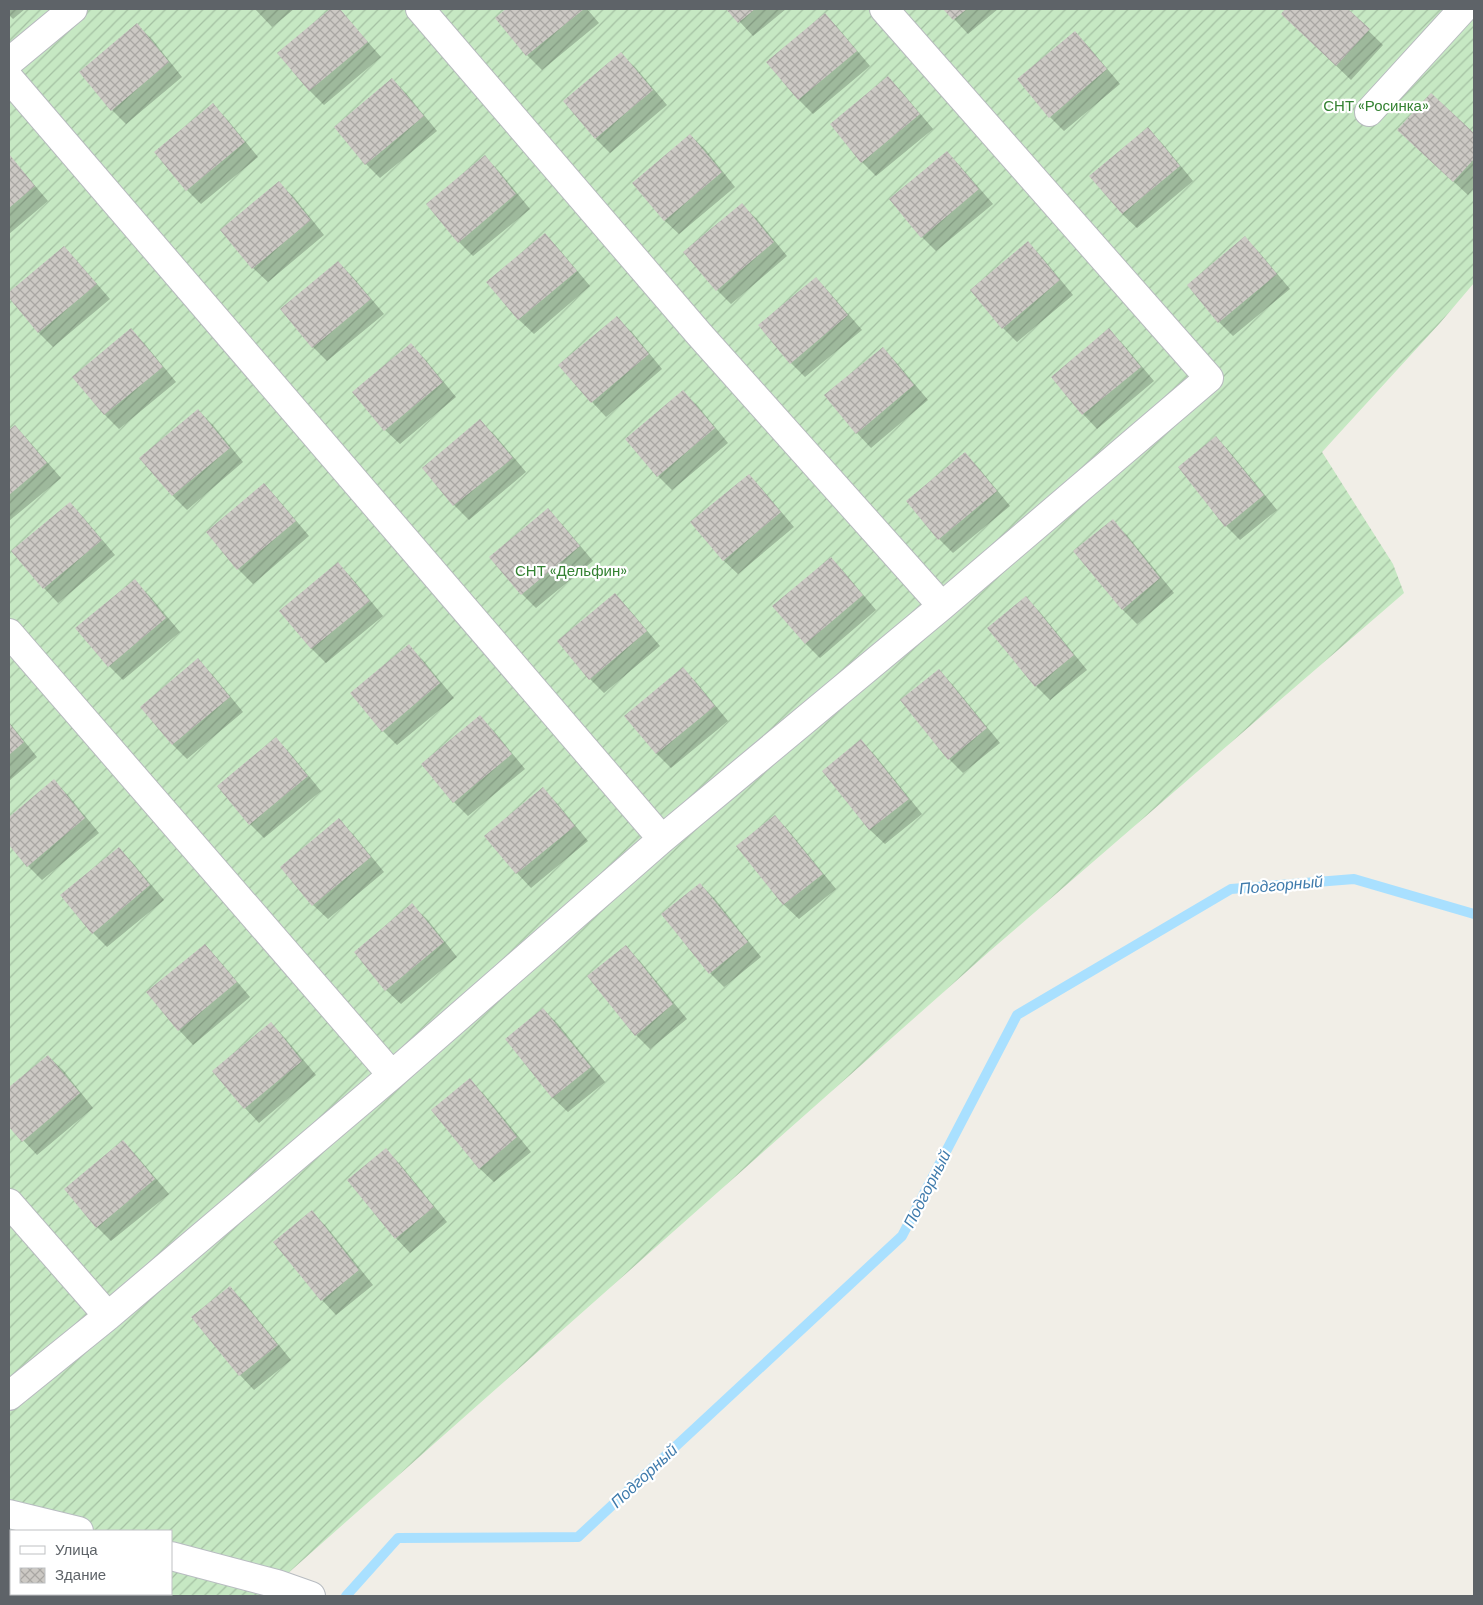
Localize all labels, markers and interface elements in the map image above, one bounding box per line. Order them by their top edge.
park label: СНТ «Росинка» [1323,96,1429,116]
park label: СНТ «Дельфин» [515,561,627,581]
water label: Подгорный [1238,871,1324,899]
water label: Подгорный [899,1147,956,1231]
water label: Подгорный [606,1440,682,1512]
legend [10,1530,172,1595]
text: Улица [55,1540,98,1560]
text: Здание [55,1565,106,1585]

